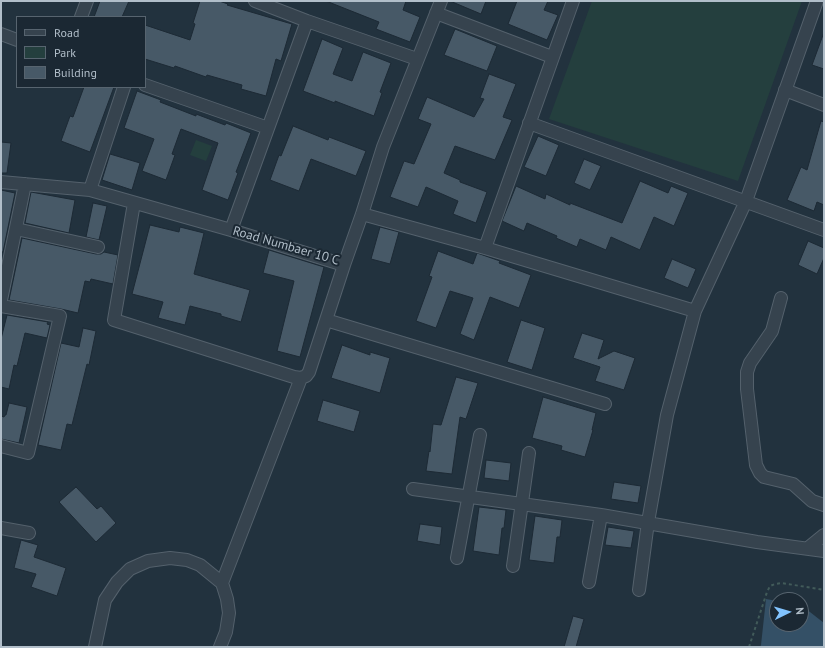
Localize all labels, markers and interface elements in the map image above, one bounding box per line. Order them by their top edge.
legend [16,16,146,88]
text: Road [54,25,79,40]
text: Park [54,45,76,60]
text: Building [54,65,97,80]
street label: Road Numbaer 10 C [231,223,341,269]
north arrow [769,592,809,632]
text: N [793,607,807,615]

